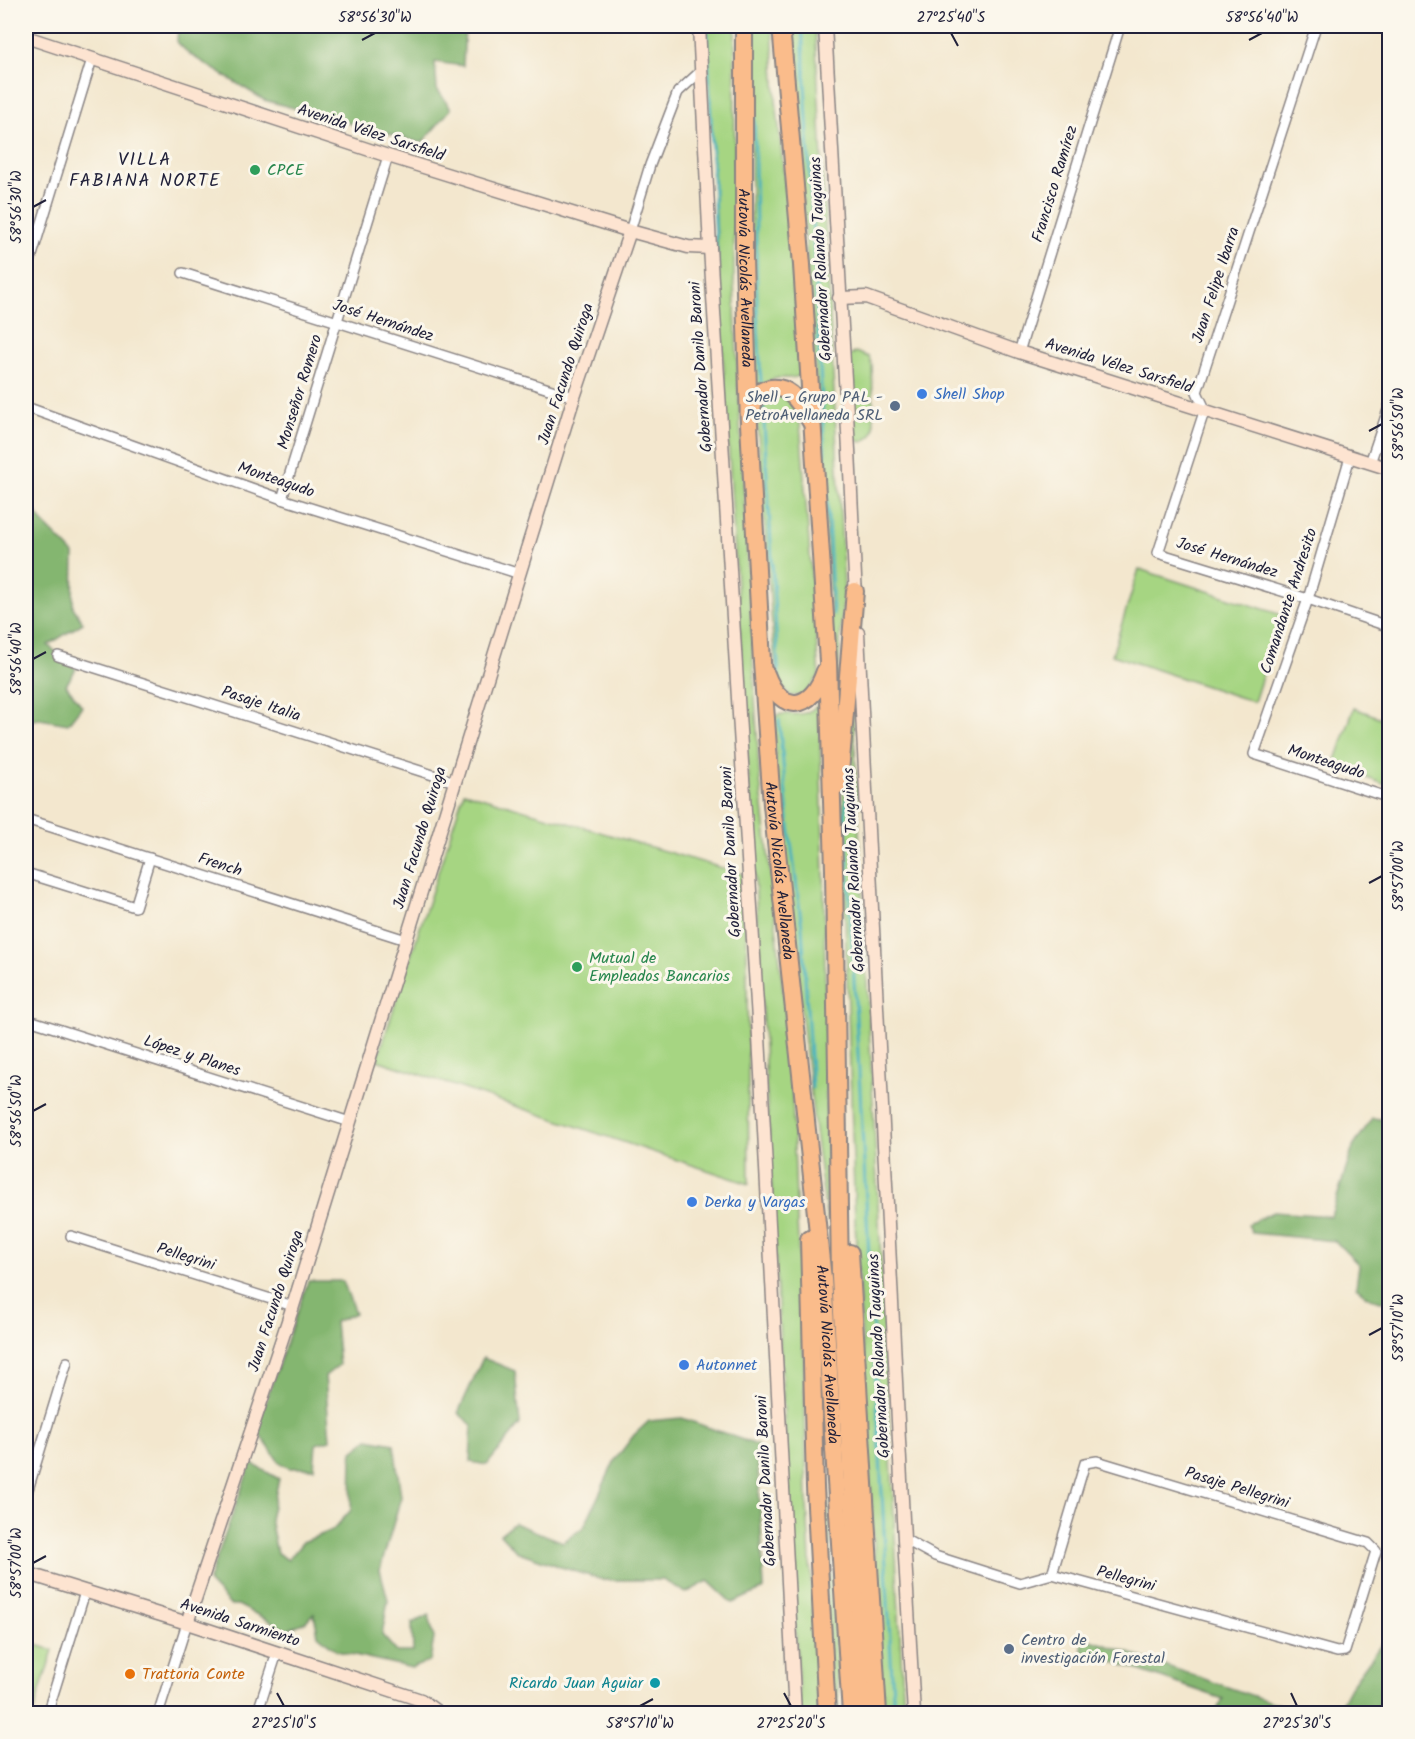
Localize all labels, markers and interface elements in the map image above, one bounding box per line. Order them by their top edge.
text: 58°56'30"W [338,6,412,30]
text: 27°25'40"S [917,6,985,30]
text: 58°56'40"W [1225,6,1299,30]
street label: Avenida Vélez Sarsfield [294,97,449,169]
street label: Francisco Ramírez [1025,122,1085,246]
district label: VILLA FABIANA NORTE [69,146,221,196]
street label: Gobernador Rolando Tauguinas [803,156,839,362]
place label: CPCE [267,158,305,183]
marker: CPCE [248,163,262,177]
text: 58°56'30"W [5,170,29,244]
street label: Autovía Nicolás Avellaneda [731,188,760,368]
street label: Juan Felipe Ibarra [1185,224,1247,346]
street label: Gobernador Danilo Baroni [682,280,719,453]
street label: José Hernández [329,293,437,349]
street label: Juan Facundo Quiroga [531,300,601,448]
street label: Monseñor Romero [271,331,329,453]
street label: Avenida Vélez Sarsfield [1042,332,1197,401]
place label: Shell Shop [934,382,1005,407]
place label: Shell - Grupo PAL - PetroAvellaneda SRL [745,385,883,428]
marker: Shell Shop [915,387,929,401]
text: 58°56'50"W [1387,387,1411,461]
marker: Shell - Grupo PAL - PetroAvellaneda SRL [888,399,902,413]
street label: Monteagudo [234,455,318,505]
street label: Comandante Andresito [1254,525,1324,677]
street label: José Hernández [1173,531,1281,585]
text: 58°56'40"W [5,622,29,696]
street label: Pasaje Italia [218,679,304,729]
street label: Monteagudo [1284,738,1368,786]
street label: Juan Facundo Quiroga [386,764,454,912]
street label: Gobernador Danilo Baroni [714,765,748,938]
street label: Gobernador Rolando Tauguinas [836,767,872,973]
street label: Autovía Nicolás Avellaneda [758,781,801,961]
text: 58°57'00"W [1387,840,1411,912]
street label: French [195,846,245,884]
place label: Mutual de Empleados Bancarios [589,946,730,989]
marker: Mutual de Empleados Bancarios [570,960,584,974]
street label: López y Planes [140,1029,244,1084]
text: 58°56'50"W [5,1074,29,1148]
place label: Derka y Vargas [704,1190,806,1215]
marker: Derka y Vargas [685,1195,699,1209]
street label: Juan Facundo Quiroga [241,1227,311,1375]
street label: Pellegrini [154,1236,219,1278]
street label: Gobernador Rolando Tauguinas [861,1253,897,1459]
street label: Autovía Nicolás Avellaneda [809,1263,846,1445]
text: 58°57'10"W [1387,1294,1411,1362]
place label: Autonnet [696,1353,758,1378]
marker: Autonnet [677,1358,691,1372]
street label: Gobernador Danilo Baroni [749,1394,783,1567]
street label: Pasaje Pellegrini [1182,1460,1294,1516]
text: 58°57'00"W [5,1527,29,1599]
street label: Pellegrini [1094,1559,1159,1599]
street label: Avenida Sarmiento [177,1592,303,1654]
place label: Centro de investigación Forestal [1021,1628,1165,1671]
marker: Centro de investigación Forestal [1002,1642,1016,1656]
place label: Trattoria Conte [142,1662,245,1687]
marker: Trattoria Conte [123,1667,137,1681]
place label: Ricardo Juan Aguiar [509,1671,645,1696]
marker: Ricardo Juan Aguiar [648,1676,662,1690]
text: 27°25'10"S [252,1712,316,1736]
text: 58°57'10"W [606,1712,674,1736]
text: 27°25'20"S [757,1712,825,1736]
text: 27°25'30"S [1263,1712,1331,1736]

